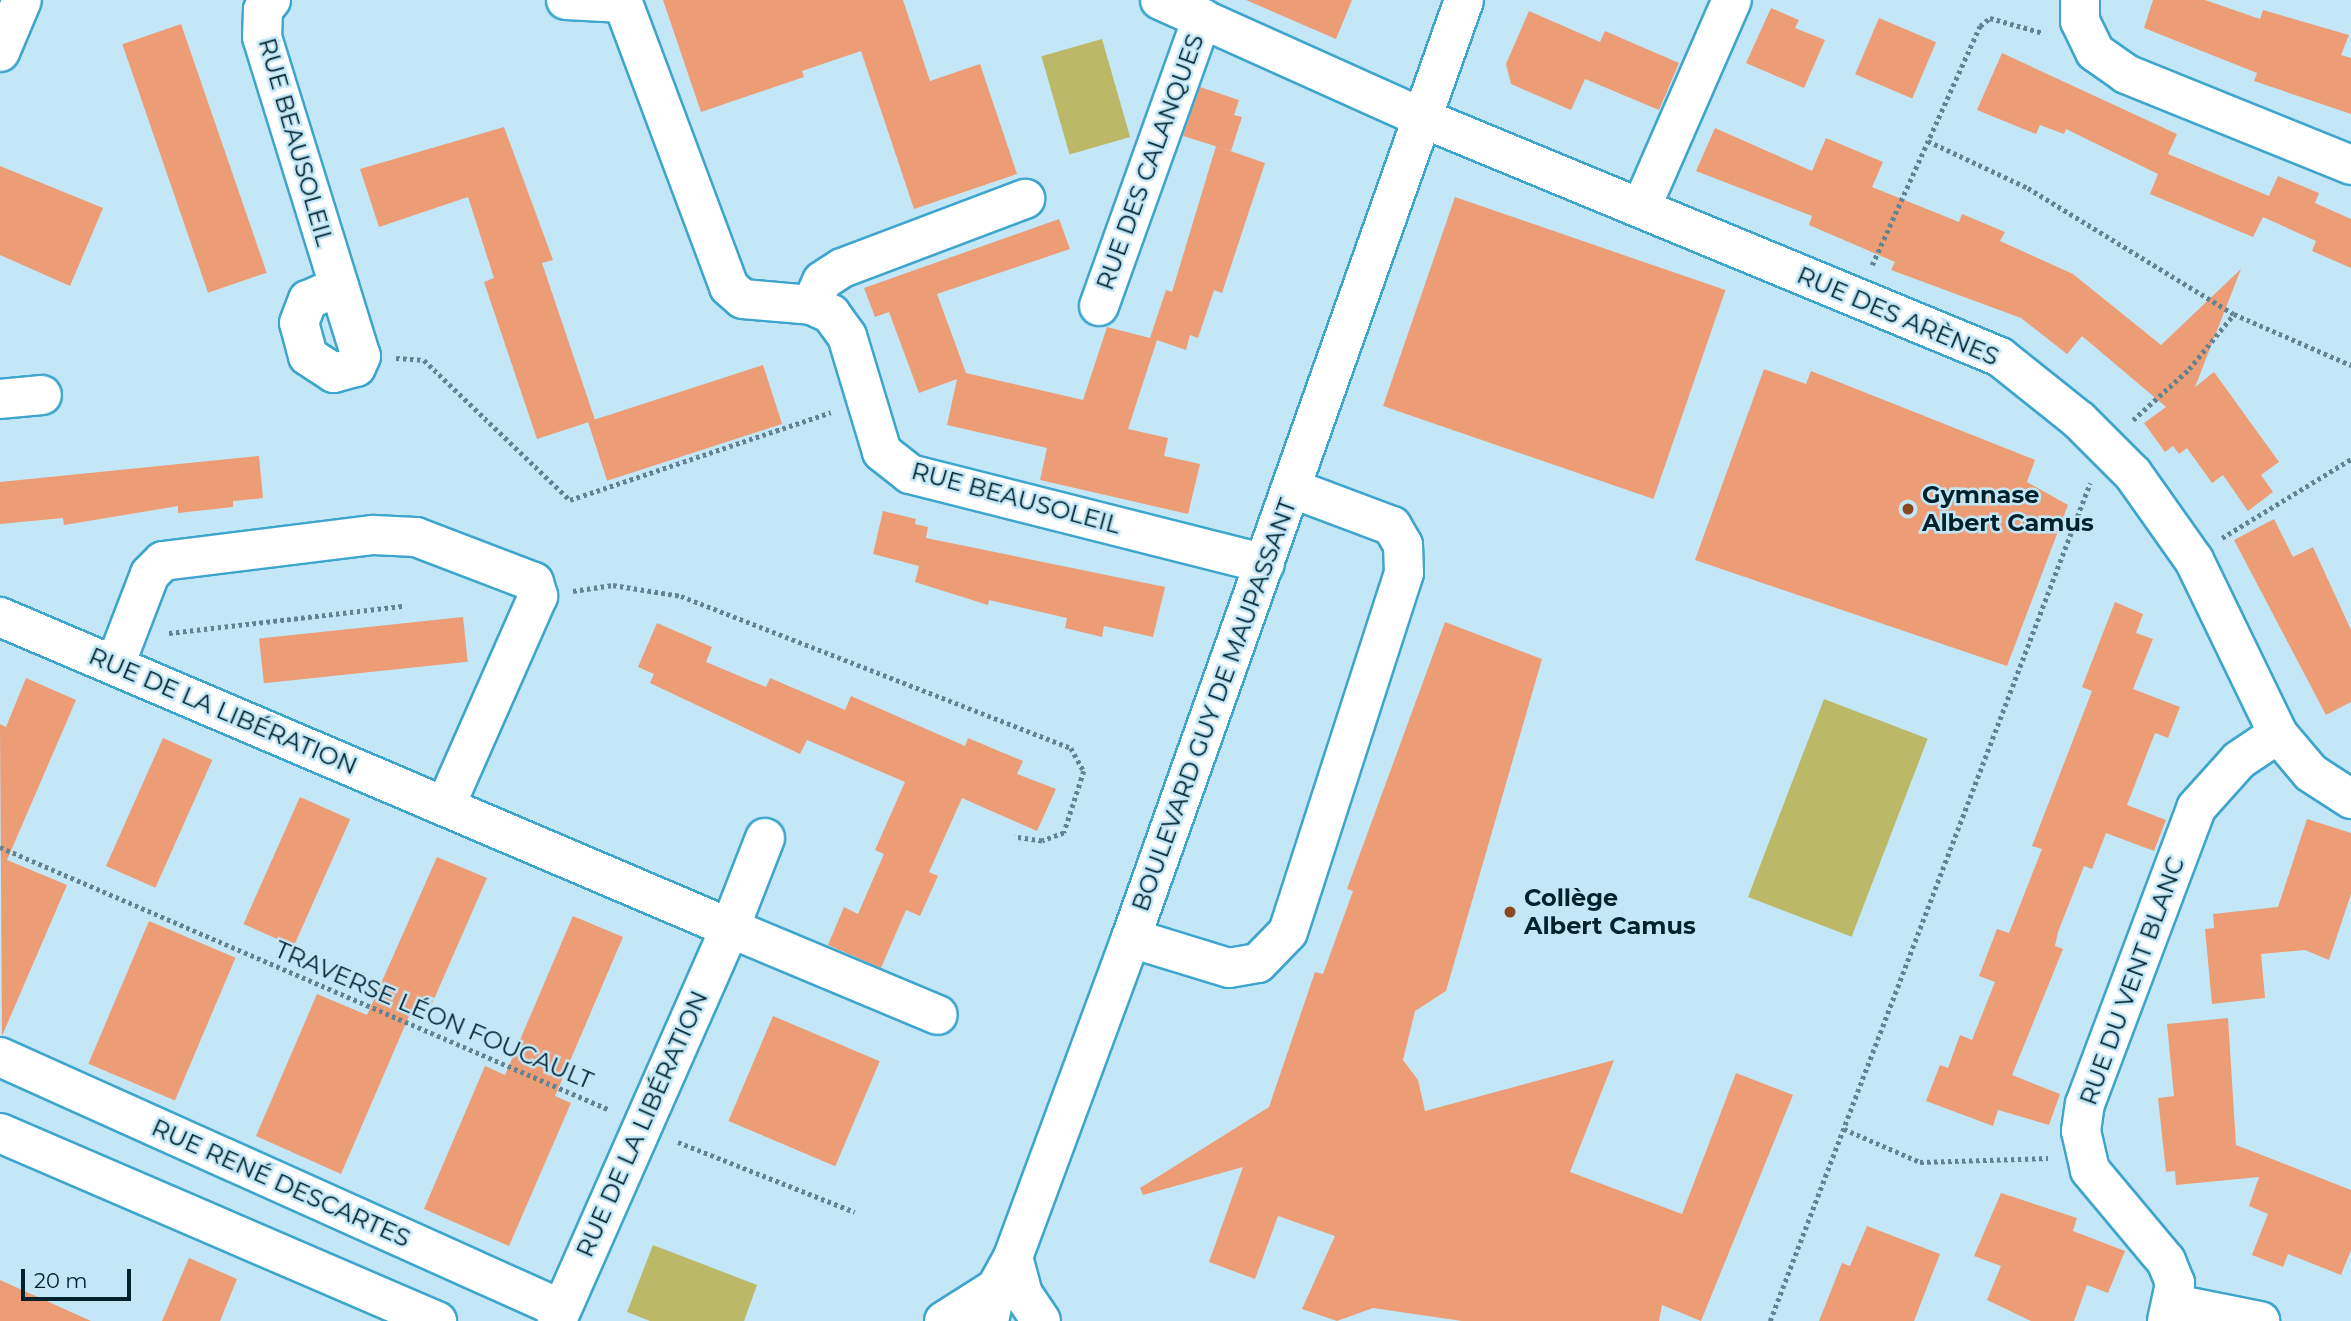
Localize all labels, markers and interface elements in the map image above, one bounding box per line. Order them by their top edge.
street label: RUE DES CALANQUES [1090,30,1210,294]
street label: RUE BEAUSOLEIL [253,35,339,249]
street label: RUE DES ARÈNES [1793,260,2003,372]
street label: RUE BEAUSOLEIL [908,456,1124,540]
place label: Gymnase Albert Camus [1922,481,2094,537]
street label: BOULEVARD GUY DE MAUPASSANT [1126,495,1302,915]
marker: Gymnase Albert Camus [1900,501,1916,517]
street label: RUE DE LA LIBÉRATION [85,641,361,781]
street label: RUE DU VENT BLANC [2074,853,2190,1109]
place label: Collège Albert Camus [1524,884,1696,940]
marker: Collège Albert Camus [1502,904,1518,920]
street label: TRAVERSE LÉON FOUCAULT [270,935,598,1095]
street label: RUE DE LA LIBÉRATION [570,986,714,1262]
street label: RUE RENÉ DESCARTES [147,1113,415,1253]
scale bar [24,1254,135,1298]
text: 20 m [34,1268,88,1293]

